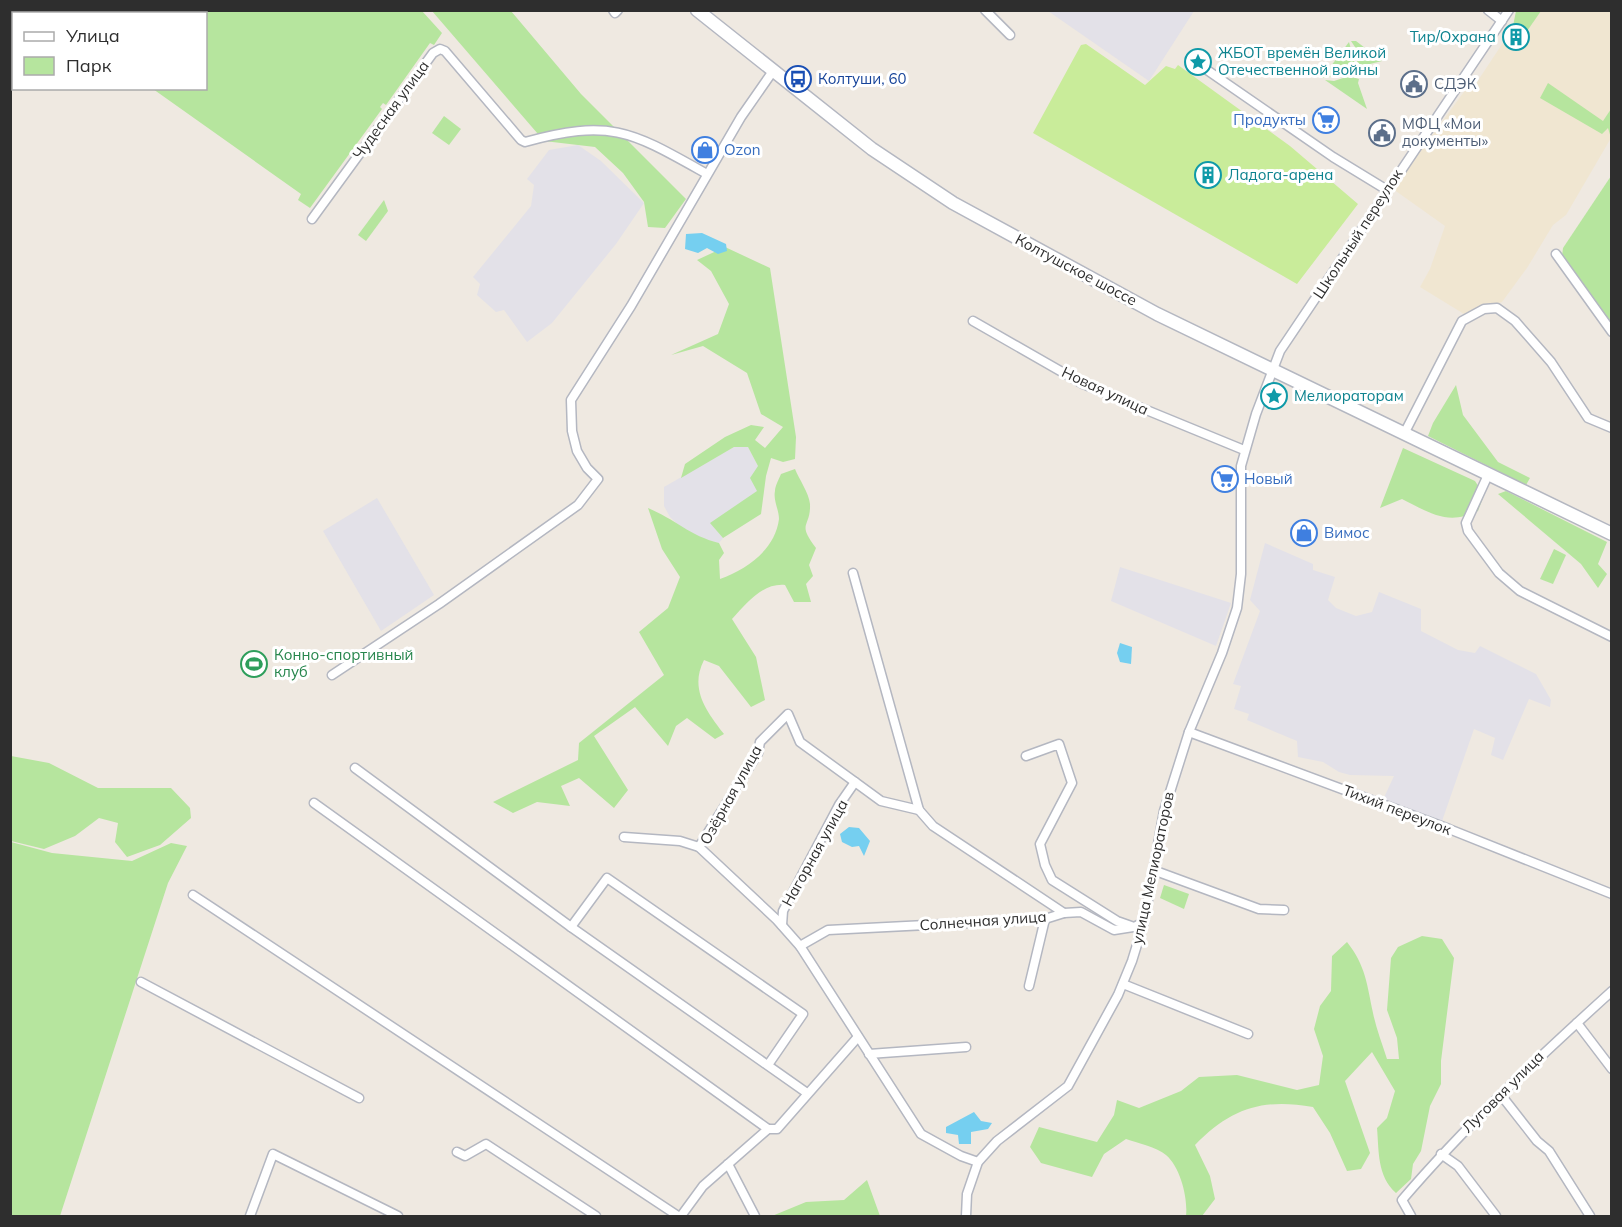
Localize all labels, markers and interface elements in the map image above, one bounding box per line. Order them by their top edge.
legend [12,12,207,90]
building icon: Тир/Охрана [1501,22,1531,52]
text: Улица [65,24,120,47]
place label: Тир/Охрана [1410,27,1496,46]
place label: ЖБОТ времён Великой Отечественной войны [1218,43,1386,79]
place icon: ЖБОТ времён Великой Отечественной войны [1183,47,1213,77]
text: Парк [66,54,112,77]
street label: Чудесная улица [348,57,433,163]
bus stop icon: Колтуши, 60 [783,64,813,94]
place label: Колтуши, 60 [818,69,907,88]
public building icon: СДЭК [1399,69,1429,99]
place label: СДЭК [1434,74,1477,93]
supermarket icon: Продукты [1311,105,1341,135]
place label: Продукты [1233,110,1306,129]
place label: МФЦ «Мои документы» [1402,114,1488,150]
public building icon: МФЦ «Мои документы» [1367,118,1397,148]
shop icon: Ozon [690,135,720,165]
place label: Ozon [724,140,761,159]
building icon: Ладога-арена [1193,160,1223,190]
place label: Ладога-арена [1228,165,1333,184]
street label: Школьный переулок [1309,165,1407,302]
street label: Колтушское шоссе [1012,229,1140,310]
street label: Новая улица [1059,362,1152,419]
place icon: Мелиораторам [1259,381,1289,411]
place label: Мелиораторам [1294,386,1404,405]
supermarket icon: Новый [1210,464,1240,494]
place label: Новый [1244,469,1293,488]
shop icon: Вимос [1289,518,1319,548]
place label: Вимос [1324,523,1370,542]
place label: Конно-спортивный клуб [274,645,414,681]
sports icon: Конно-спортивный клуб [239,649,269,679]
street label: Озёрная улица [695,742,766,848]
street label: Тихий переулок [1340,780,1455,839]
street label: улица Мелиораторов [1127,790,1178,946]
street label: Нагорная улица [777,796,852,909]
street label: Солнечная улица [919,907,1047,934]
street label: Луговая улица [1458,1047,1548,1137]

